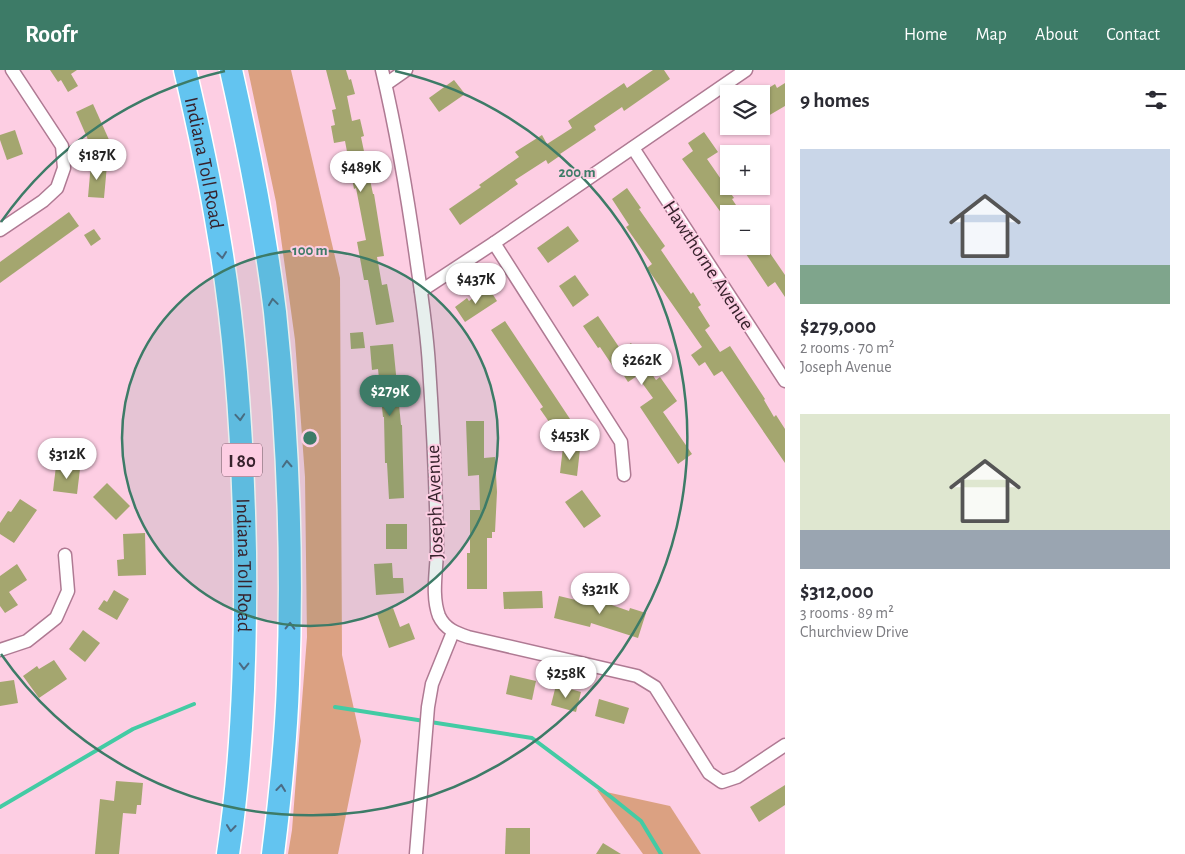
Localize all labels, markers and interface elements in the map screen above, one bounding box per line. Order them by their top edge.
text: Roofr [25,23,78,47]
text: Home [904,26,947,44]
text: Map [975,26,1007,44]
text: About [1035,26,1078,44]
text: Contact [1106,26,1160,44]
map controls [720,85,770,255]
button: layers [720,85,770,135]
icon: filters [1142,86,1170,114]
text: 9 homes [800,90,870,111]
street label: Indiana Toll Road [181,95,227,231]
pin: $187K [62,138,132,181]
button: + [720,145,770,195]
text: $187K [78,147,116,163]
pin: $489K [326,150,396,193]
text: $489K [341,159,381,175]
text: 200 m [558,165,596,180]
icon: home [940,181,1030,271]
street label: Hawthorne Avenue [659,197,757,334]
button: − [720,205,770,255]
text: 100 m [292,243,328,258]
one-way arrow [216,251,227,259]
pin: $437K [441,262,511,305]
text: $437K [457,271,495,287]
one-way arrow [268,297,279,305]
text: $279,000 [800,316,876,337]
text: 2 rooms · 70 m² [800,340,894,356]
pin: $262K [607,344,677,386]
text: $262K [622,352,662,368]
text: Joseph Avenue [800,359,892,375]
pin: $279K [355,374,425,417]
text: $279K [371,383,409,399]
one-way arrow [234,413,245,421]
pin: $453K [535,418,605,461]
text: $453K [551,427,589,443]
centre of rings [301,429,319,447]
pin: $312K [32,438,102,480]
road number: I 80 [222,444,262,476]
street label: Joseph Avenue [423,444,447,559]
text: $312K [49,446,85,462]
icon: home [940,446,1030,536]
one-way arrow [282,459,293,467]
street label: Indiana Toll Road [233,498,254,632]
pin: $321K [565,572,635,615]
text: $321K [582,581,618,597]
text: $312,000 [800,581,874,602]
text: 3 rooms · 89 m² [800,605,894,621]
one-way arrow [284,622,295,630]
text: Churchview Drive [800,624,909,640]
pin: $258K [531,656,601,699]
one-way arrow [239,663,249,671]
text: $258K [547,665,585,681]
one-way arrow [275,784,286,792]
one-way arrow [226,825,237,833]

